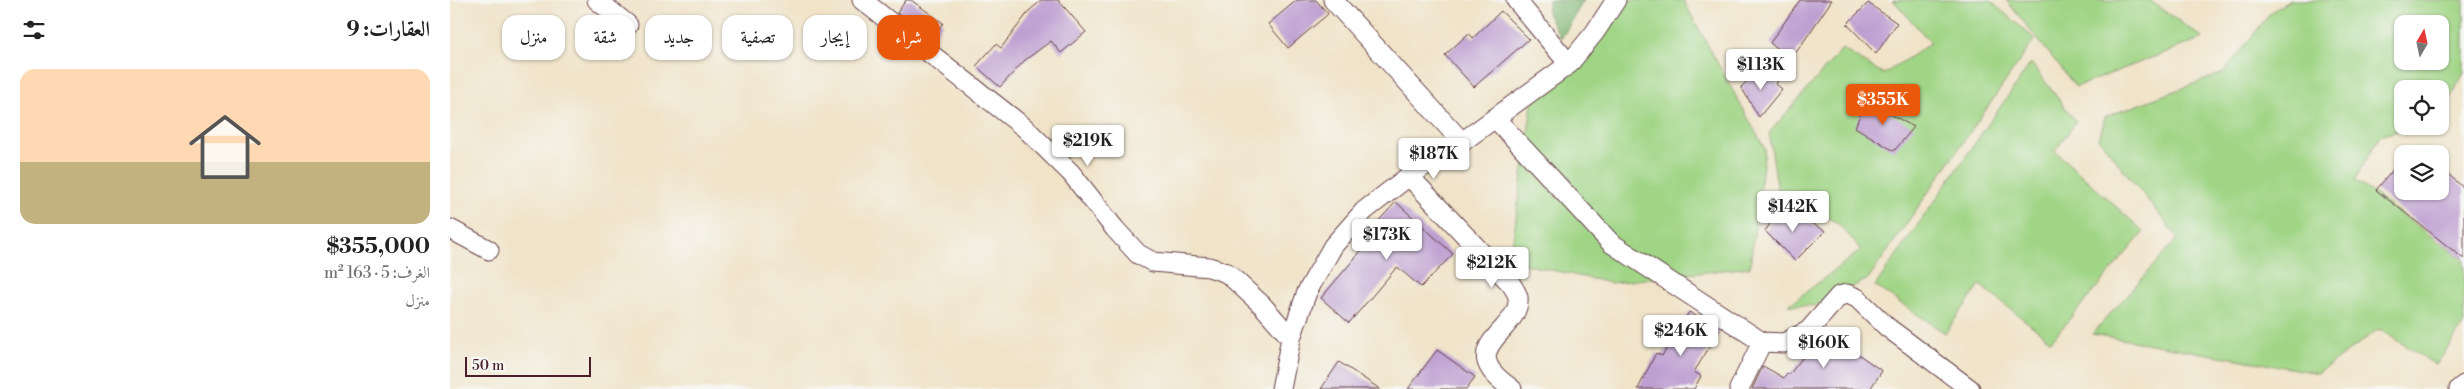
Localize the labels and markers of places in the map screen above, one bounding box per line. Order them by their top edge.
pin: $113K [1726,48,1796,91]
pin: $355K [1848,84,1918,126]
pin: $219K [1053,124,1123,167]
pin: $187K [1399,138,1469,180]
pin: $142K [1758,190,1828,233]
pin: $173K [1352,218,1422,261]
pin: $212K [1457,246,1527,289]
pin: $246K [1646,314,1716,357]
pin: $160K [1789,326,1859,369]

